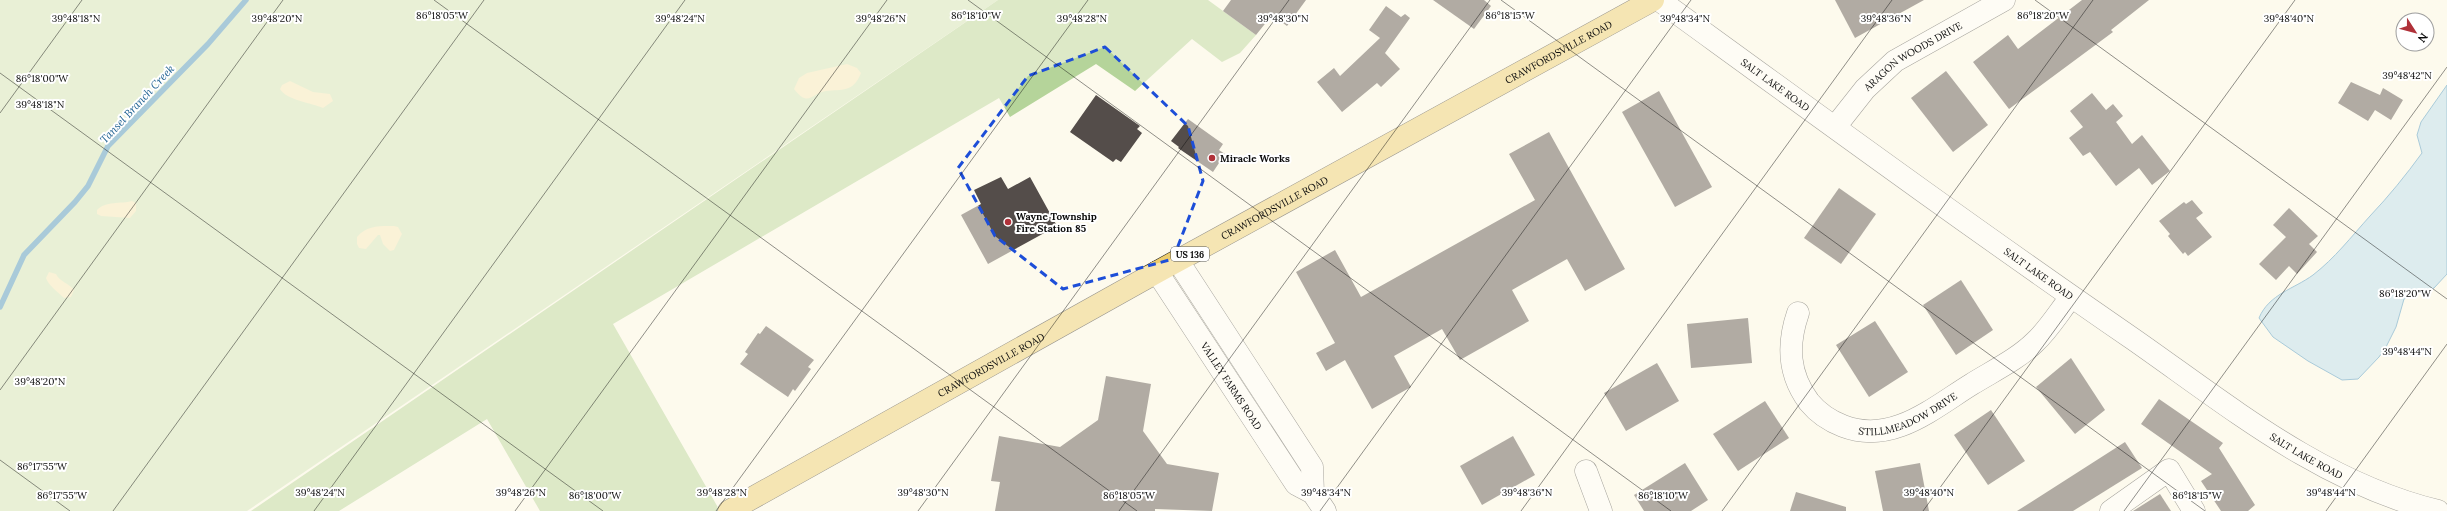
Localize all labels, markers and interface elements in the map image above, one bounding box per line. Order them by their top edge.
text: 86°18'05"W [416,9,469,22]
text: 86°18'10"W [951,9,1002,22]
text: 86°18'15"W [1485,9,1536,22]
text: 86°18'20"W [2017,9,2070,22]
text: 39°48'18"N [52,12,101,25]
text: 39°48'20"N [252,12,303,25]
text: 39°48'24"N [655,12,705,25]
text: 39°48'26"N [856,12,907,25]
text: 39°48'28"N [1057,12,1108,25]
text: 39°48'30"N [1257,12,1309,25]
text: 39°48'34"N [1660,12,1710,25]
text: 39°48'36"N [1861,12,1912,25]
text: 39°48'40"N [2264,12,2315,25]
north arrow [2395,12,2435,52]
street label: CRAWFORDSVILLE ROAD [1502,17,1614,87]
street label: ARAGON WOODS DRIVE [1860,18,1964,94]
text: N [2415,30,2431,46]
street label: SALT LAKE ROAD [1738,55,1812,114]
water label: Tansel Branch Creek [97,62,177,146]
text: 39°48'42"N [2382,69,2432,82]
text: 86°18'00"W [16,72,69,85]
text: 39°48'18"N [16,98,65,111]
place label: Miracle Works [1220,152,1290,165]
marker: Miracle Works [1207,153,1217,163]
street label: CRAWFORDSVILLE ROAD [1218,173,1330,242]
place label: Wayne Township Fire Station 85 [1016,210,1097,235]
marker: Wayne Township Fire Station 85 [1003,217,1013,227]
street label: SALT LAKE ROAD [2002,245,2076,302]
road number: US 136 [1171,247,1209,261]
text: 86°18'20"W [2379,287,2432,300]
street label: CRAWFORDSVILLE ROAD [935,330,1047,400]
street label: VALLEY FARMS ROAD [1198,339,1265,432]
text: 39°48'44"N [2382,345,2432,358]
text: 39°48'20"N [15,375,66,388]
street label: STILLMEADOW DRIVE [1858,389,1959,438]
street label: SALT LAKE ROAD [2268,430,2345,482]
text: 86°17'55"W [17,460,68,473]
text: 39°48'24"N [295,486,345,499]
text: 39°48'26"N [496,486,547,499]
text: 39°48'28"N [697,486,748,499]
text: 39°48'30"N [897,486,949,499]
text: 39°48'34"N [1301,486,1351,499]
text: 39°48'36"N [1502,486,1553,499]
text: 39°48'40"N [1904,486,1955,499]
text: 39°48'44"N [2306,486,2356,499]
text: 86°17'55"W [37,489,88,502]
text: 86°18'00"W [569,489,622,502]
text: 86°18'05"W [1103,489,1156,502]
text: 86°18'10"W [1638,489,1689,502]
text: 86°18'15"W [2172,489,2223,502]

